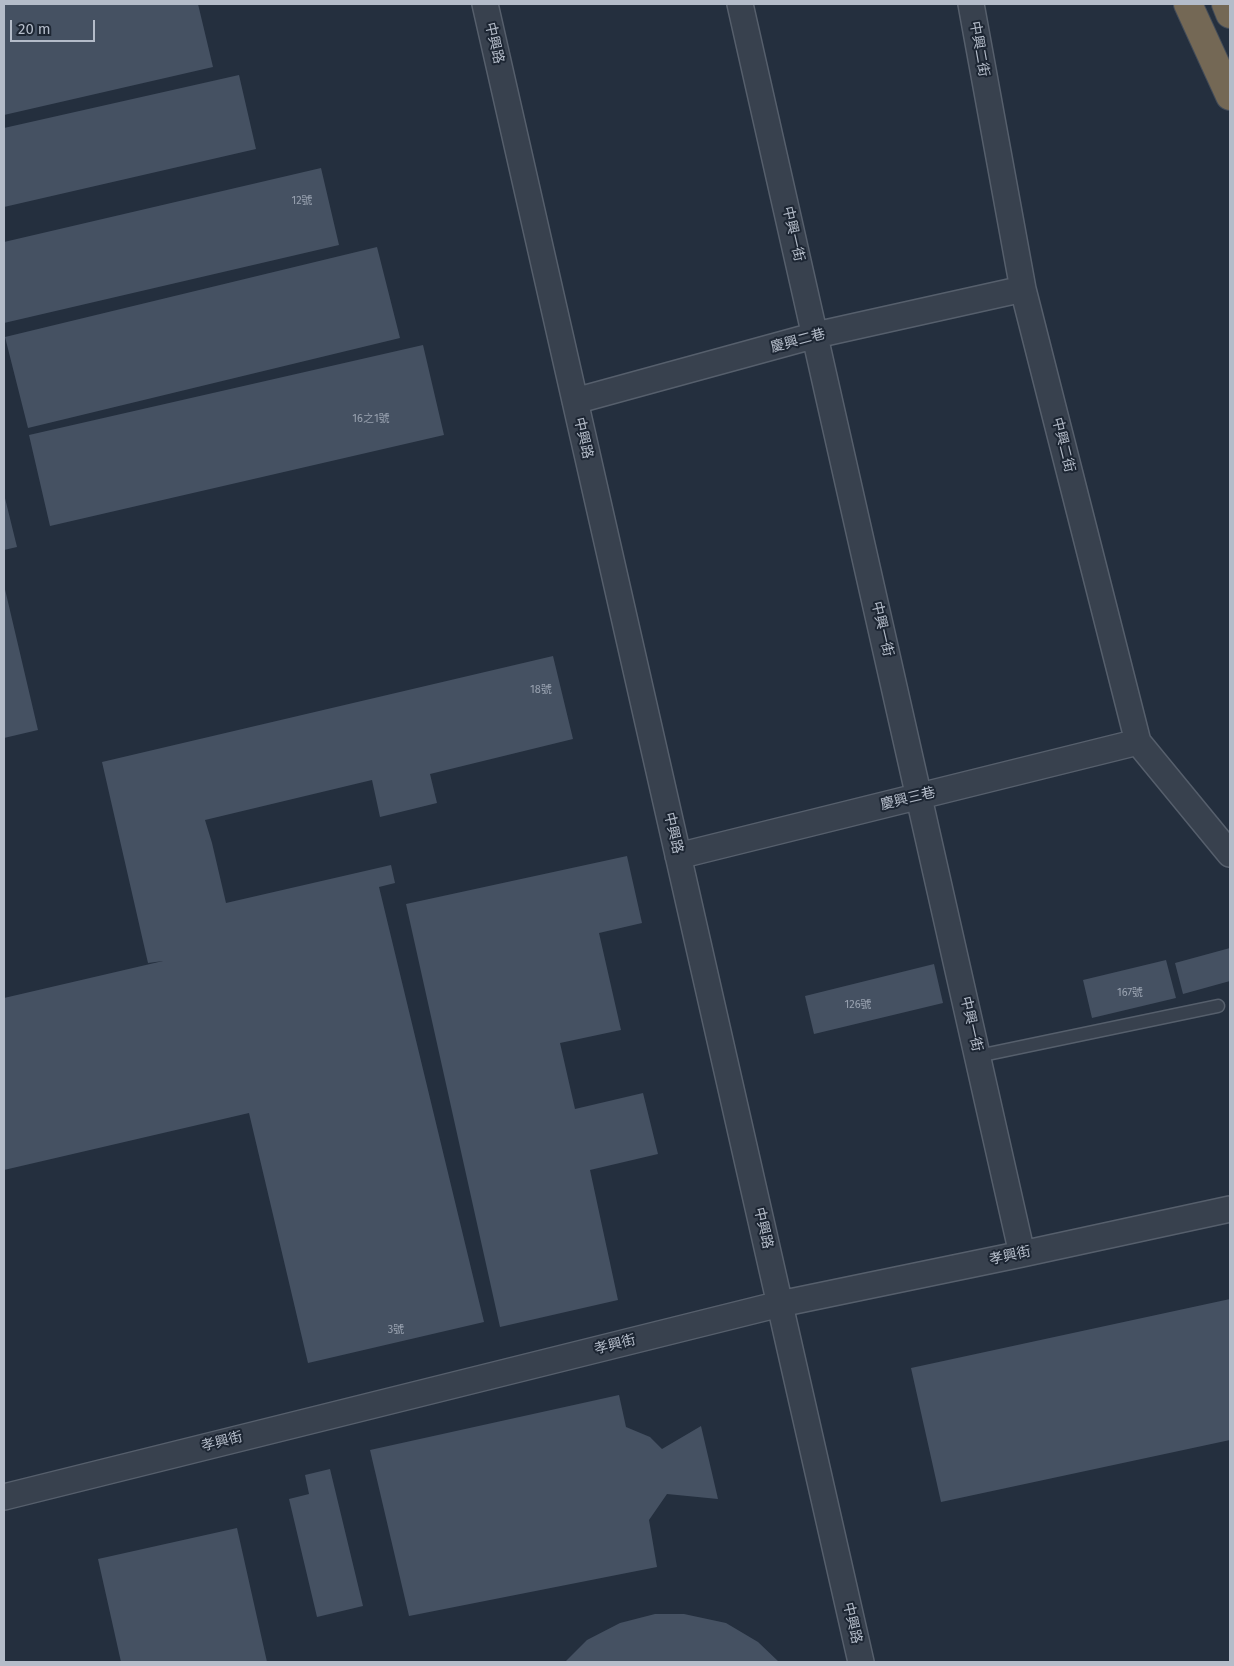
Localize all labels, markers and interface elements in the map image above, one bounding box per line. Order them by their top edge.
scale bar [12,10,98,42]
text: 20 m [18,20,51,38]
street label: 中興二街 [966,20,992,78]
street label: 中興路 [481,21,507,65]
house number: 12號 [291,194,313,208]
street label: 中興一街 [779,205,807,263]
street label: 慶興二巷 [769,326,827,356]
house number: 16之1號 [352,412,390,426]
street label: 中興路 [570,416,596,460]
street label: 中興二街 [1048,416,1078,474]
street label: 中興一街 [868,600,896,658]
house number: 18號 [530,683,552,697]
street label: 慶興三巷 [879,784,937,814]
street label: 中興路 [660,811,686,855]
house number: 167號 [1117,986,1143,1000]
street label: 中興一街 [957,995,985,1053]
house number: 126號 [844,998,872,1012]
street label: 中興路 [750,1206,776,1250]
street label: 孝興街 [988,1243,1032,1269]
house number: 3號 [388,1323,404,1337]
street label: 孝興街 [593,1332,637,1358]
street label: 孝興街 [200,1429,244,1455]
street label: 中興路 [839,1601,865,1645]

